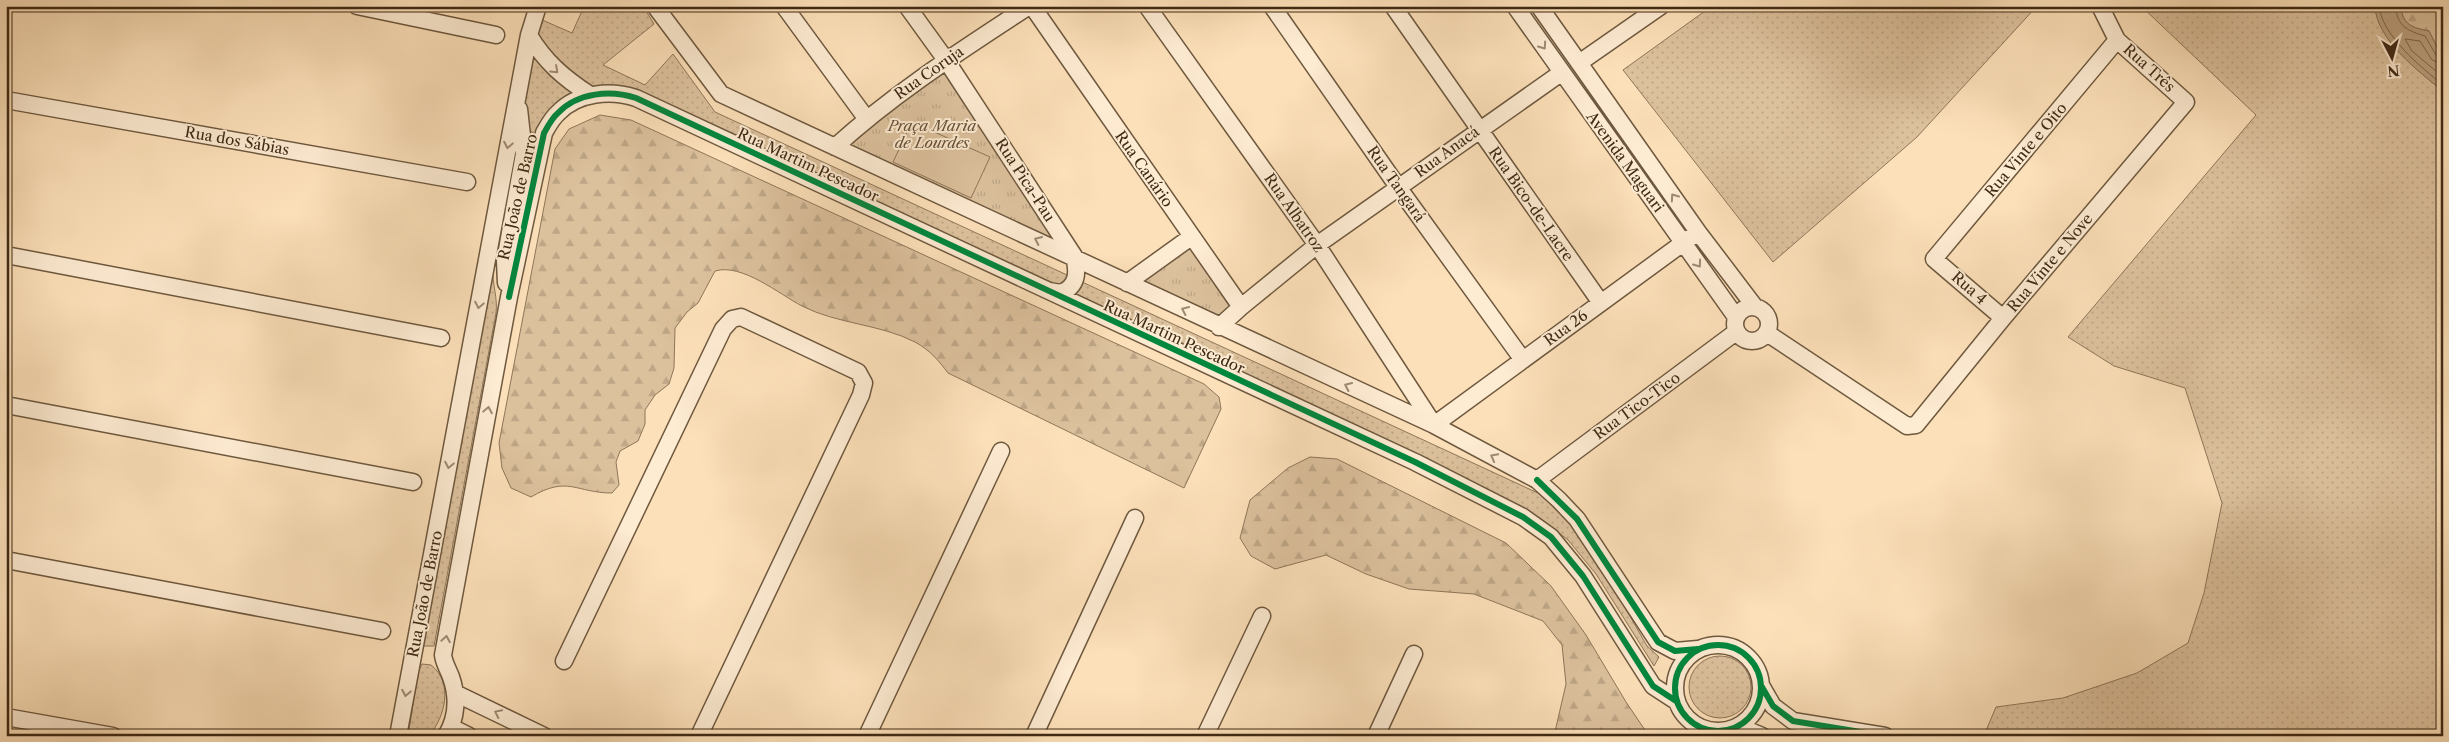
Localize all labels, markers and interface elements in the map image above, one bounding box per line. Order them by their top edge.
north arrow [2366,32,2416,82]
street label: Rua Três [2120,40,2179,96]
one-way arrow [1537,41,1546,50]
street label: Rua Coruja [890,42,967,103]
text: N [2386,61,2400,81]
one-way arrow [549,64,558,73]
street label: Rua Vinte e Oito [1980,98,2071,201]
street label: Avenida Maguari [1582,107,1669,216]
park label: Praça Maria de Lourdes [887,116,976,152]
street label: Rua dos Sábias [183,122,291,159]
street label: Rua Anacá [1411,122,1483,181]
street label: Rua Martim Pescador [734,123,883,206]
street label: Rua Canário [1111,127,1178,211]
street label: Rua João de Barro [494,132,541,262]
street label: Rua Pica-Pau [991,134,1059,225]
one-way arrow [504,141,514,150]
street label: Rua Tangará [1363,142,1430,226]
street label: Rua Bico-de-Lacre [1485,143,1578,265]
street label: Rua Albatroz [1260,169,1329,256]
one-way arrow [1670,194,1680,203]
street label: Rua Vinte e Nove [2003,209,2096,316]
one-way arrow [1034,236,1043,246]
one-way arrow [1692,258,1701,268]
street label: Rua 4 [1948,267,1991,308]
street label: Rua Martim Pescador [1100,295,1249,378]
one-way arrow [474,301,484,310]
street label: Rua 26 [1540,305,1591,350]
one-way arrow [1181,307,1190,317]
street label: Rua Tico-Tico [1590,368,1684,443]
one-way arrow [1344,381,1353,392]
one-way arrow [483,406,493,415]
one-way arrow [1490,453,1499,463]
one-way arrow [444,460,455,469]
street label: Rua João de Barro [403,529,446,659]
one-way arrow [440,634,450,643]
one-way arrow [402,689,412,698]
one-way arrow [494,709,503,720]

